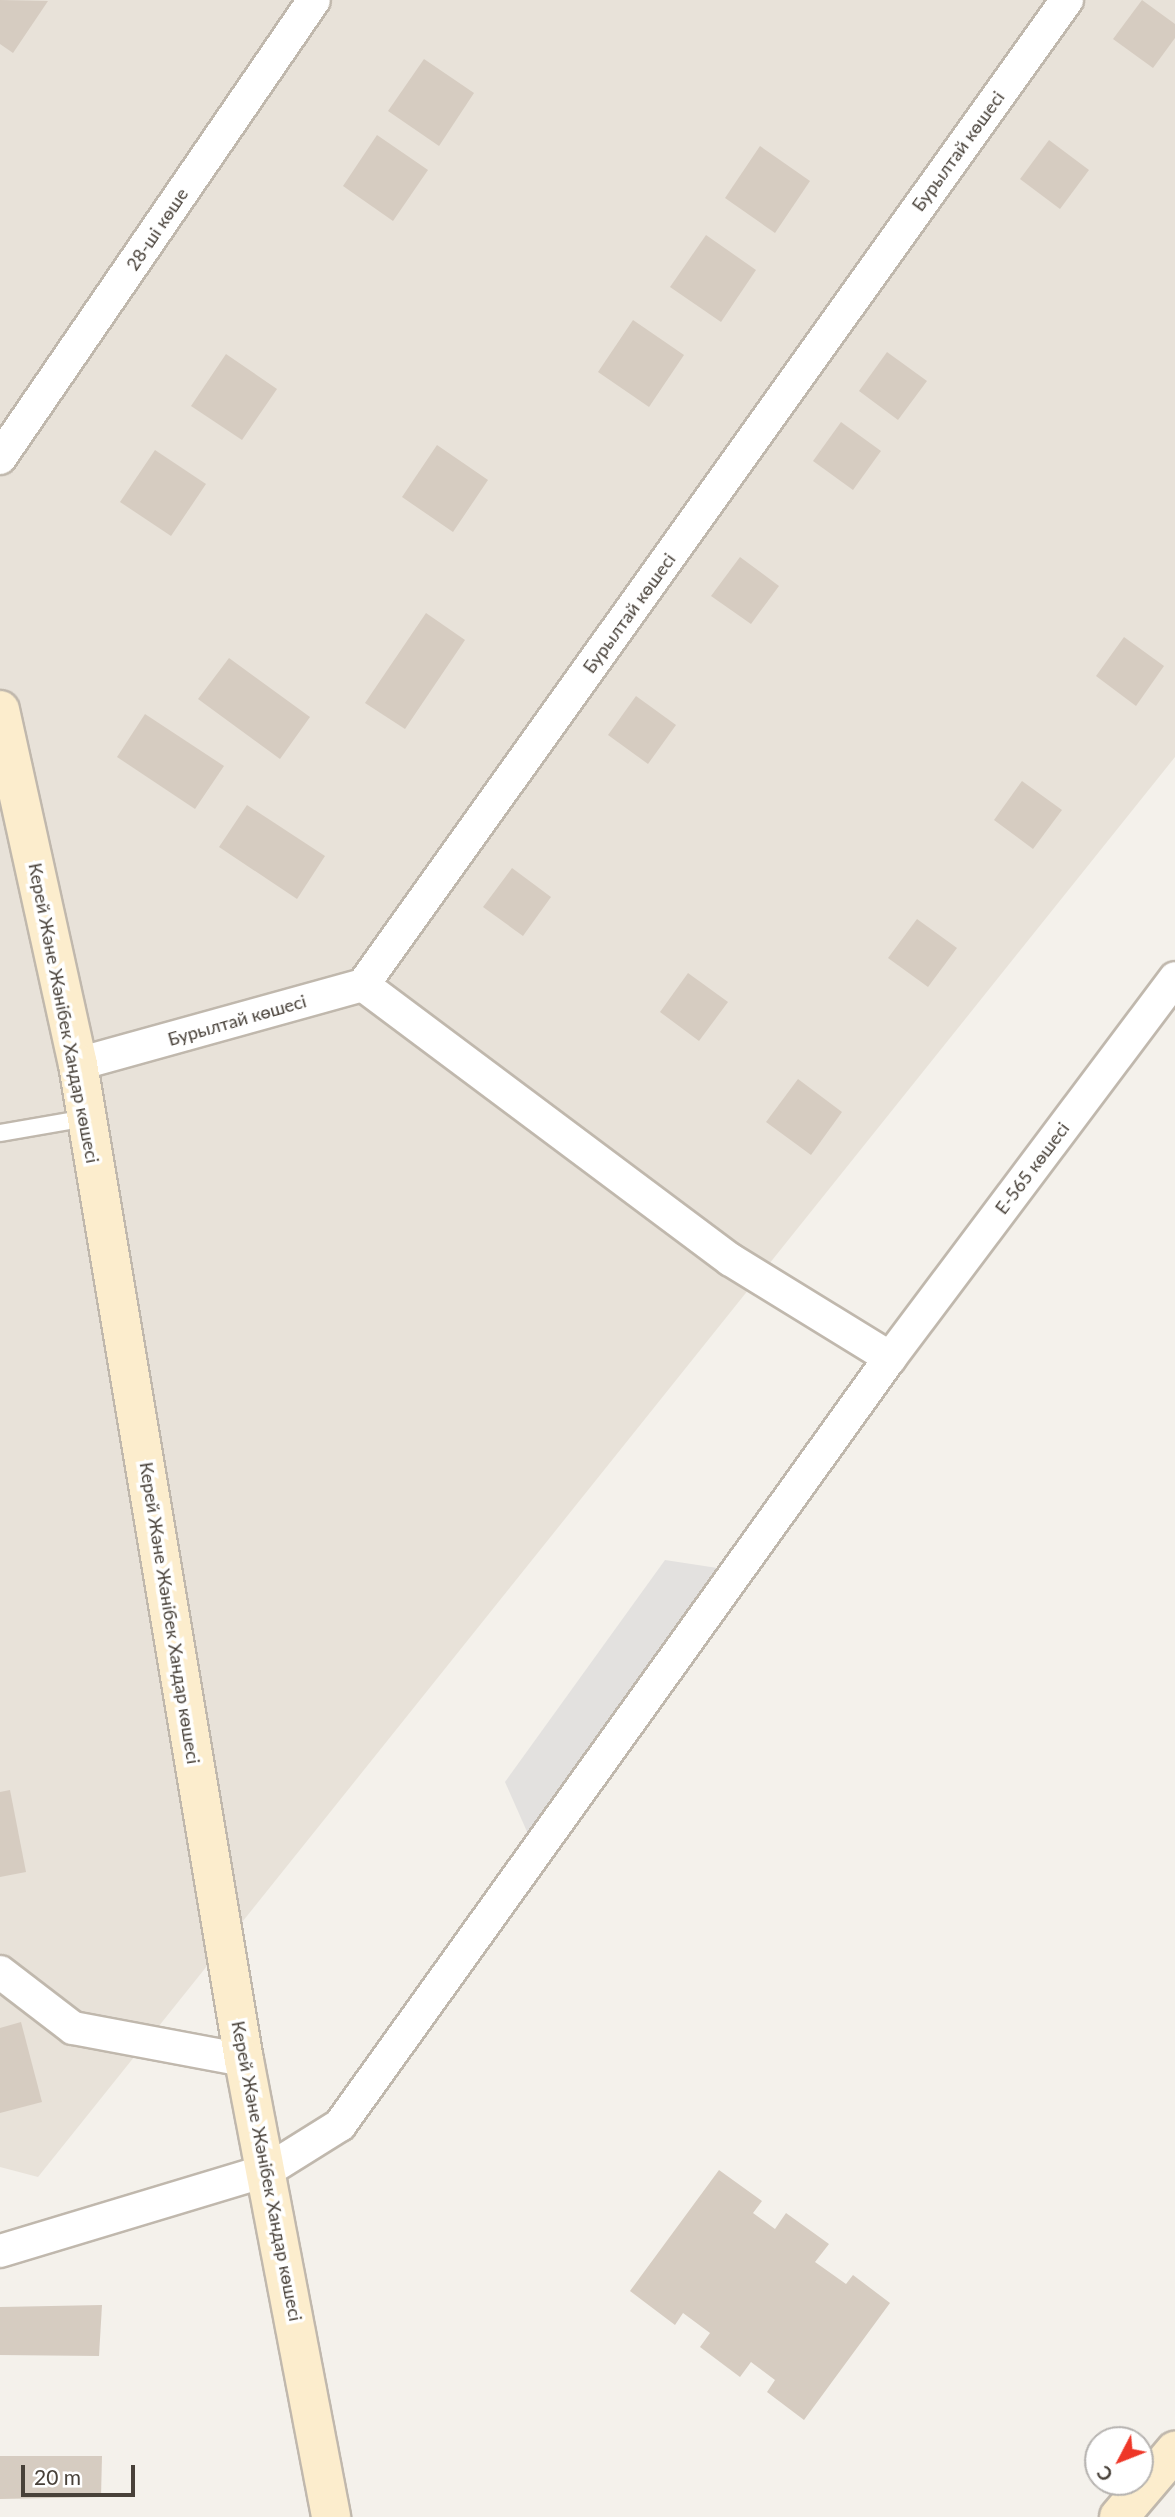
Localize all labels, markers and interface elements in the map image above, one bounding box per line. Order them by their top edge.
street label: Бурылтай көшесі [907,87,1009,215]
street label: 28-ші көше [122,184,192,274]
street label: Бурылтай көшесі [578,549,680,677]
street label: Керей Және Жәнібек Хандар көшесі [24,861,104,1165]
street label: Бурылтай көшесі [165,990,309,1050]
street label: Е-565 көшесі [990,1118,1074,1218]
street label: Керей Және Жәнібек Хандар көшесі [135,1461,205,1765]
street label: Керей Және Жәнібек Хандар көшесі [227,2019,307,2323]
north arrow [1084,2426,1154,2496]
scale bar [24,2450,138,2494]
text: С [1092,2462,1117,2486]
text: 20 m [34,2464,81,2489]

